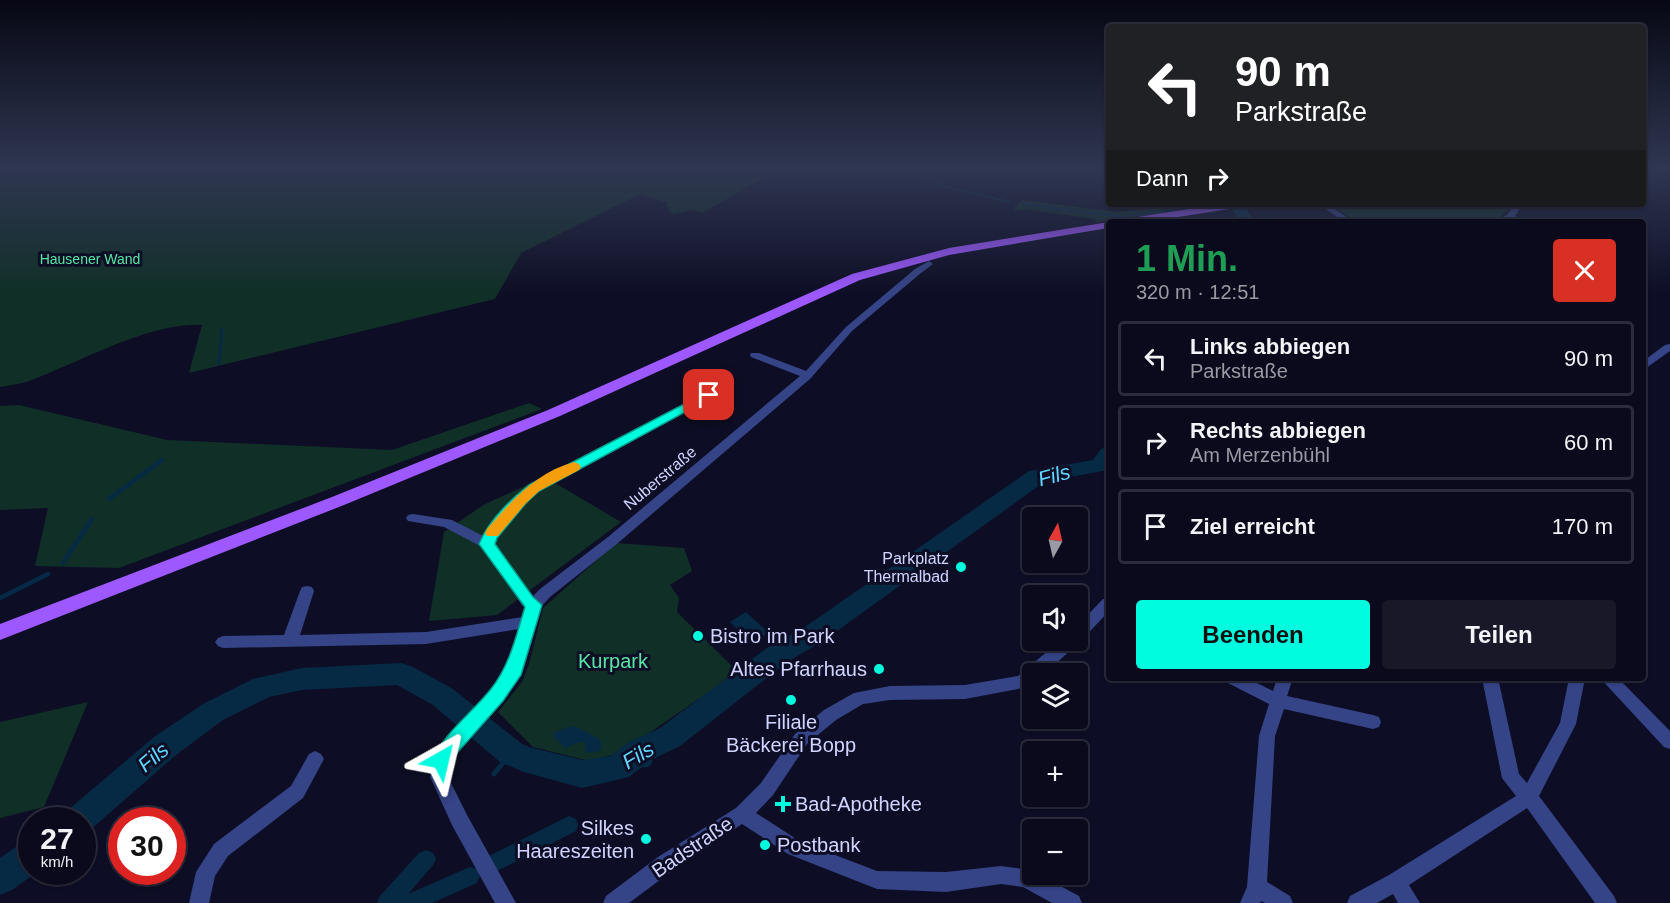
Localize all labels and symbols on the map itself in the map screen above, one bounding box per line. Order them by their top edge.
park label: Hausener Wand [40,251,140,267]
pin [683,369,734,420]
street label: Nuberstraße [620,443,700,513]
water label: Fils [1035,460,1073,490]
north arrow [1022,507,1088,573]
place label: Parkplatz Thermalbad [864,550,949,585]
marker: Parkplatz Thermalbad [954,560,968,574]
place label: Bistro im Park [710,625,835,647]
marker: Bistro im Park [691,629,705,643]
park label: Kurpark [578,650,649,672]
place label: Altes Pfarrhaus [730,658,867,680]
marker: Altes Pfarrhaus [872,662,886,676]
marker: Filiale Bäckerei Bopp [784,693,798,707]
place label: Filiale Bäckerei Bopp [726,711,856,756]
position arrow [409,728,473,792]
water label: Fils [618,736,658,773]
water label: Fils [133,737,173,776]
place label: Bad-Apotheke [795,793,922,815]
marker: Bad-Apotheke [776,797,790,811]
speed limit sign: 30 [108,807,186,885]
street label: Badstraße [648,812,736,882]
place label: Silkes Haareszeiten [516,817,634,862]
marker: Silkes Haareszeiten [639,832,653,846]
place label: Postbank [777,834,861,856]
marker: Postbank [758,838,772,852]

